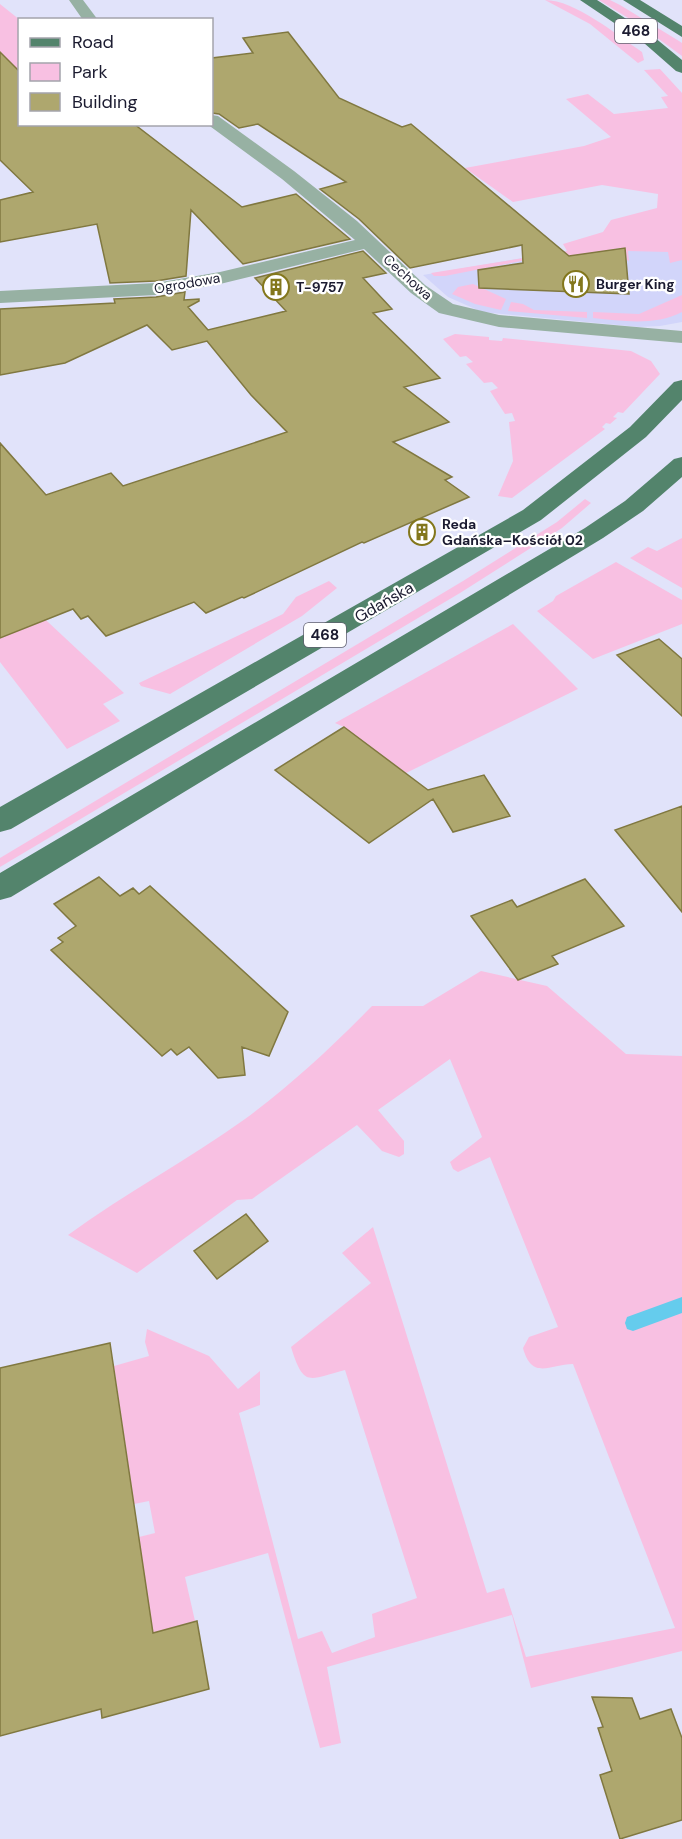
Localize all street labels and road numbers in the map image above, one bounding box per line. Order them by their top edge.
road number: 468 [615,19,657,43]
street label: Cechowa [380,250,436,304]
street label: Ogrodowa [153,268,221,298]
street label: Gdańska [351,577,417,627]
road number: 468 [304,623,346,647]

